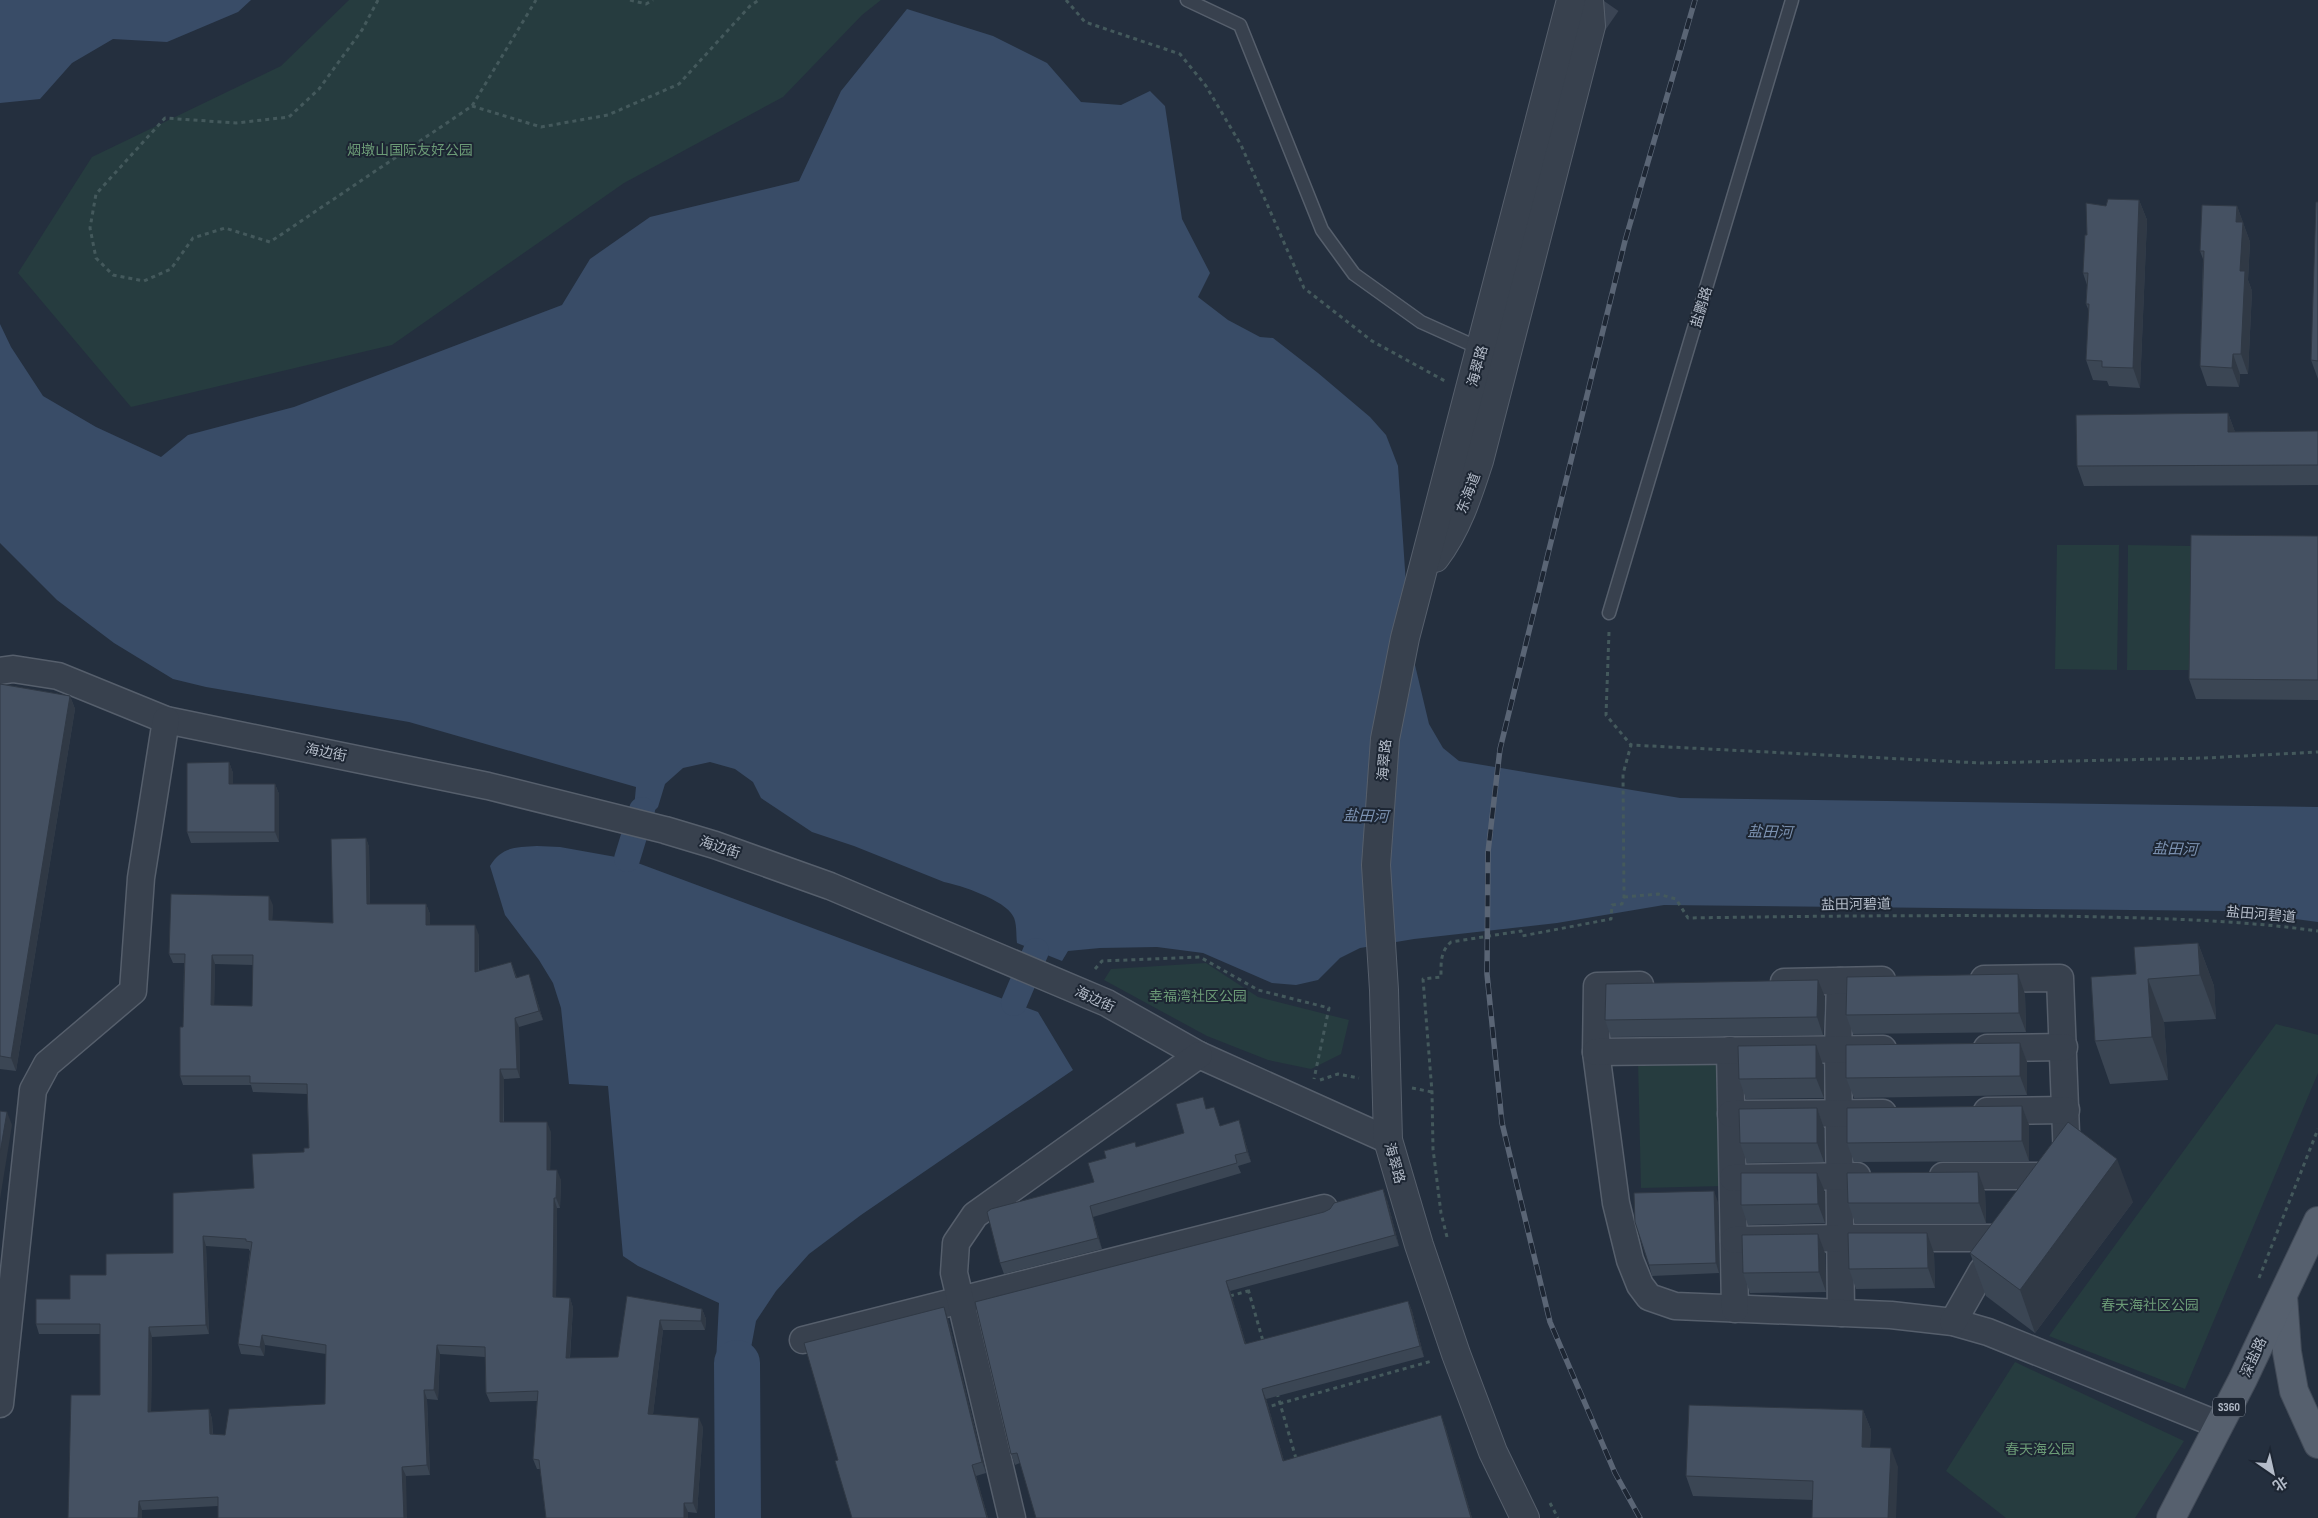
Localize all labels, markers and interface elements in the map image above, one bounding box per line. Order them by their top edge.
park label: 烟墩山国际友好公园 [347,142,473,159]
street label: 盐鹏路 [1687,285,1716,330]
street label: 海翠路 [1464,344,1491,389]
street label: 东海道 [1453,471,1484,516]
street label: 海翠路 [1374,738,1395,782]
street label: 海边街 [304,740,348,765]
water label: 盐田河 [1343,806,1392,827]
water label: 盐田河 [1747,822,1796,843]
street label: 海边街 [697,833,742,862]
water label: 盐田河 [2152,839,2201,860]
street label: 盐田河碧道 [1821,895,1891,914]
street label: 盐田河碧道 [2225,903,2297,926]
street label: 海边街 [1072,983,1117,1016]
park label: 幸福湾社区公园 [1149,988,1247,1005]
street label: 海翠路 [1381,1141,1408,1186]
park label: 春天海社区公园 [2101,1297,2199,1314]
street label: 深盐路 [2237,1335,2270,1380]
road number: S360 [2213,1398,2245,1416]
park label: 春天海公园 [2005,1441,2075,1458]
north arrow [2248,1448,2298,1498]
text: 北 [2269,1472,2291,1494]

